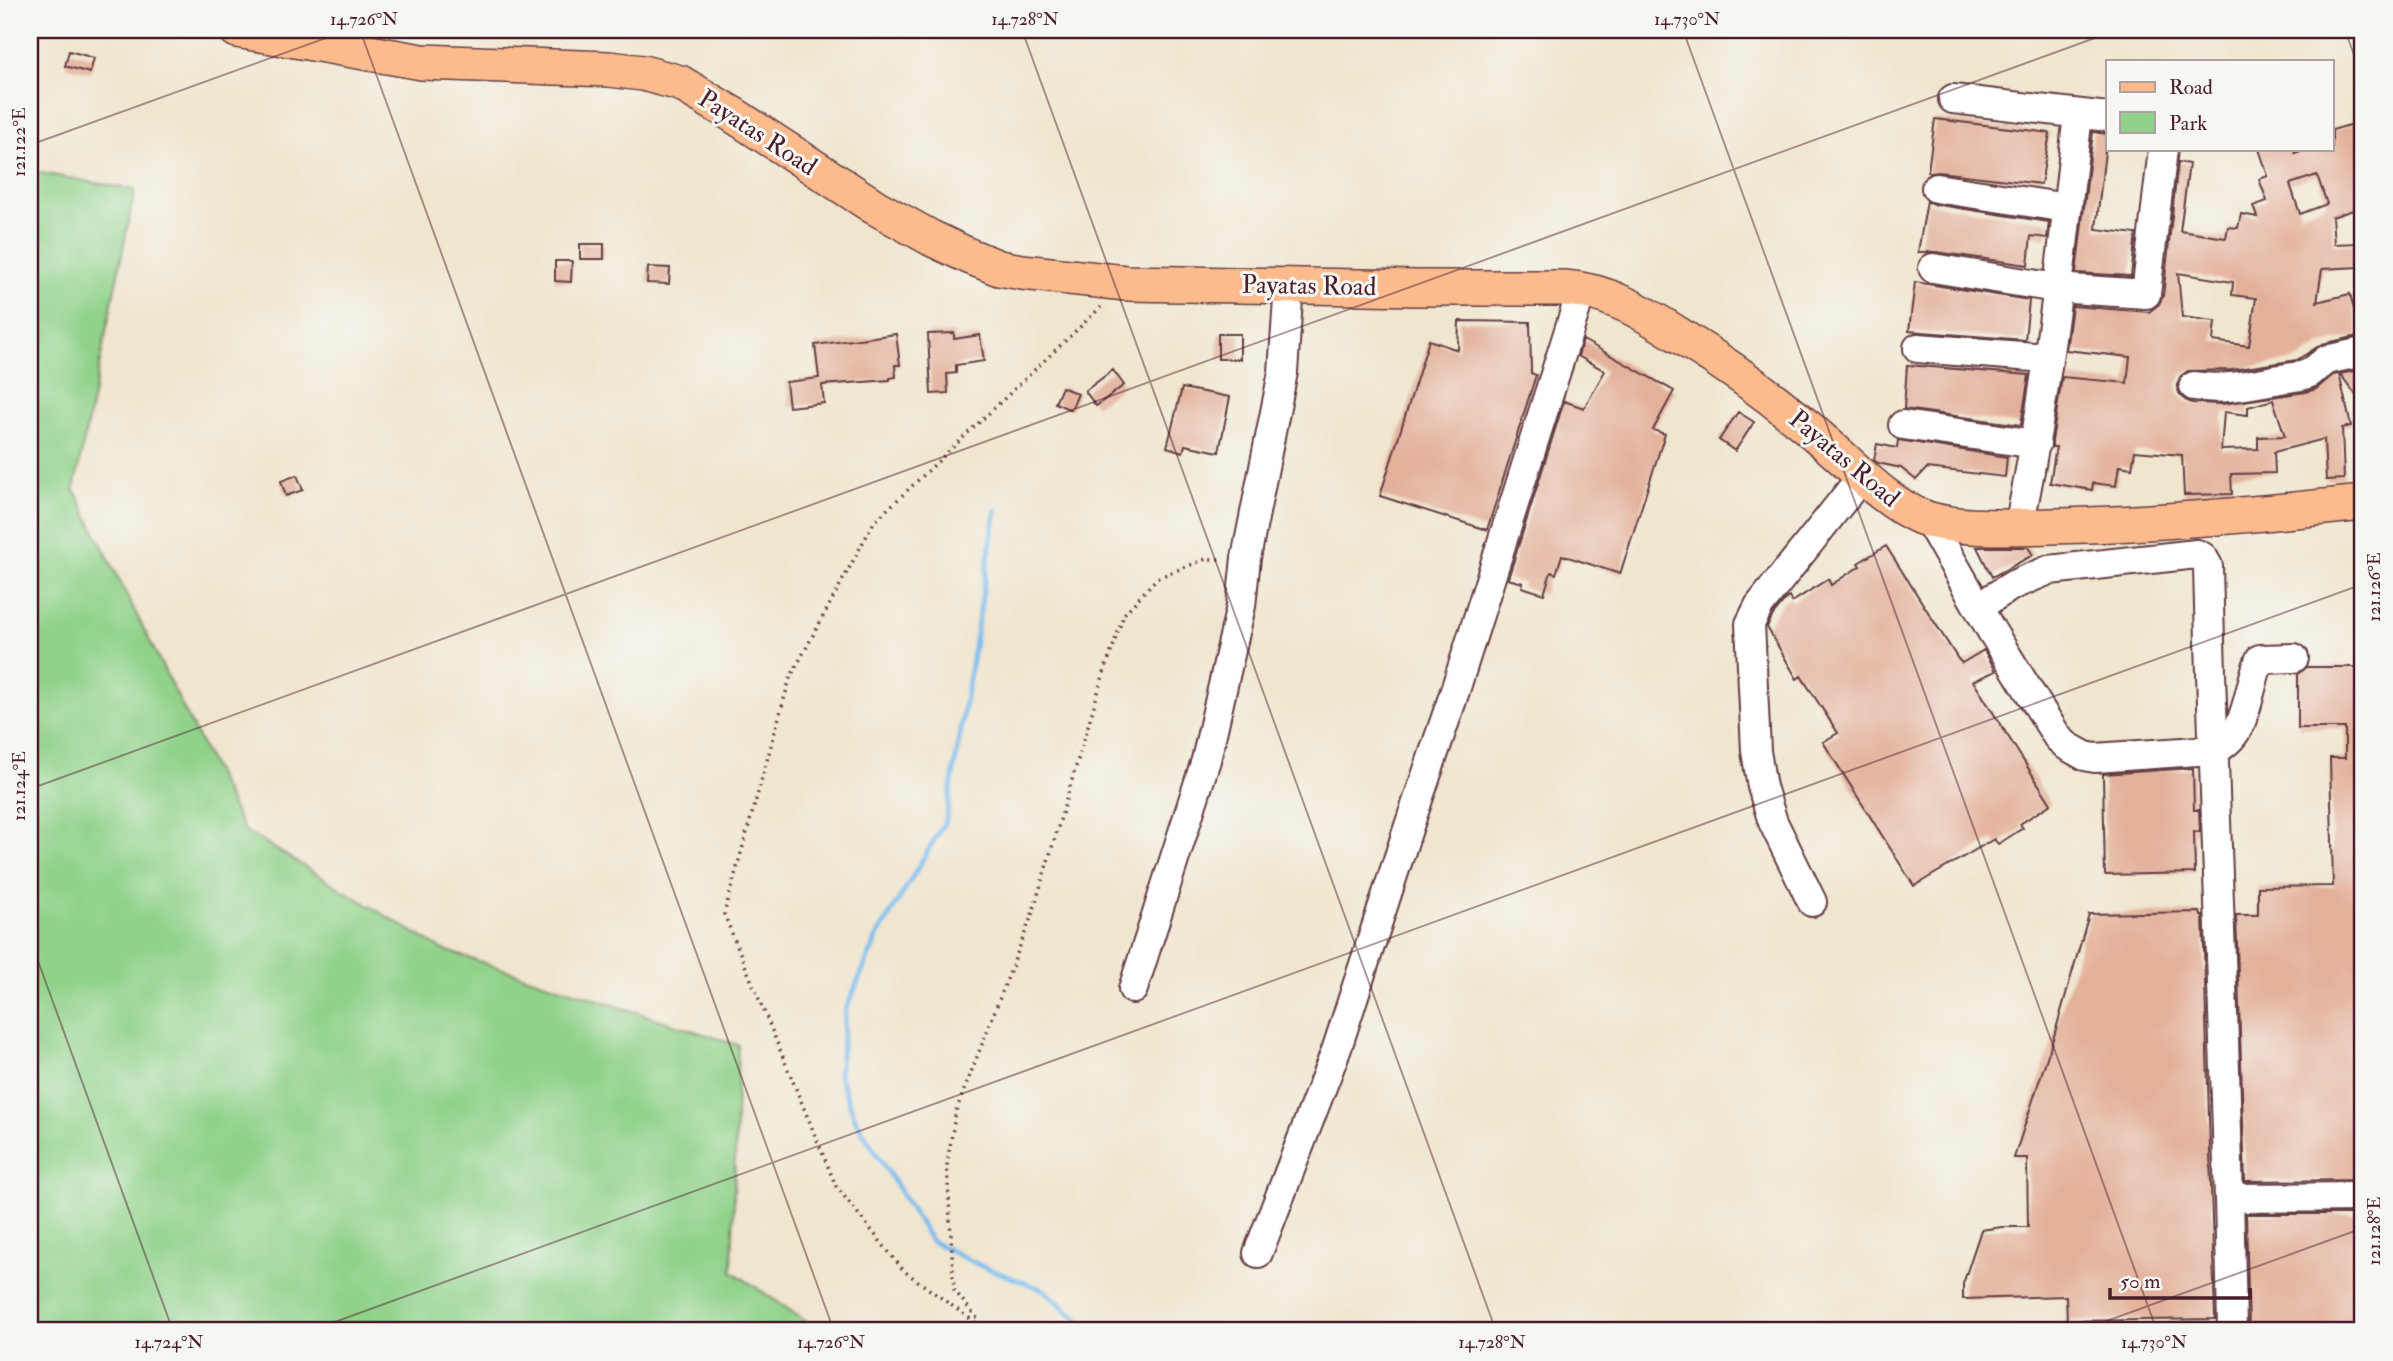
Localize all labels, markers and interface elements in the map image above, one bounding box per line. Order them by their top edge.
text: 14.726°N [330,8,398,31]
text: 14.728°N [991,8,1059,31]
text: 14.730°N [1654,8,1720,31]
legend [2106,60,2334,150]
text: Road [2169,74,2214,101]
street label: Payatas Road [692,83,823,183]
text: 121.122°E [8,107,31,177]
text: Park [2169,110,2207,137]
street label: Payatas Road [1241,269,1377,303]
street label: Payatas Road [1782,403,1906,515]
text: 121.126°E [2363,552,2386,622]
text: 121.124°E [8,751,31,821]
text: 121.128°E [2363,1197,2386,1265]
scale bar [2110,1256,2250,1300]
text: 50 m [2120,1268,2161,1295]
text: 14.724°N [135,1331,203,1354]
text: 14.726°N [797,1331,865,1354]
text: 14.728°N [1458,1331,1526,1354]
text: 14.730°N [2121,1331,2187,1354]

